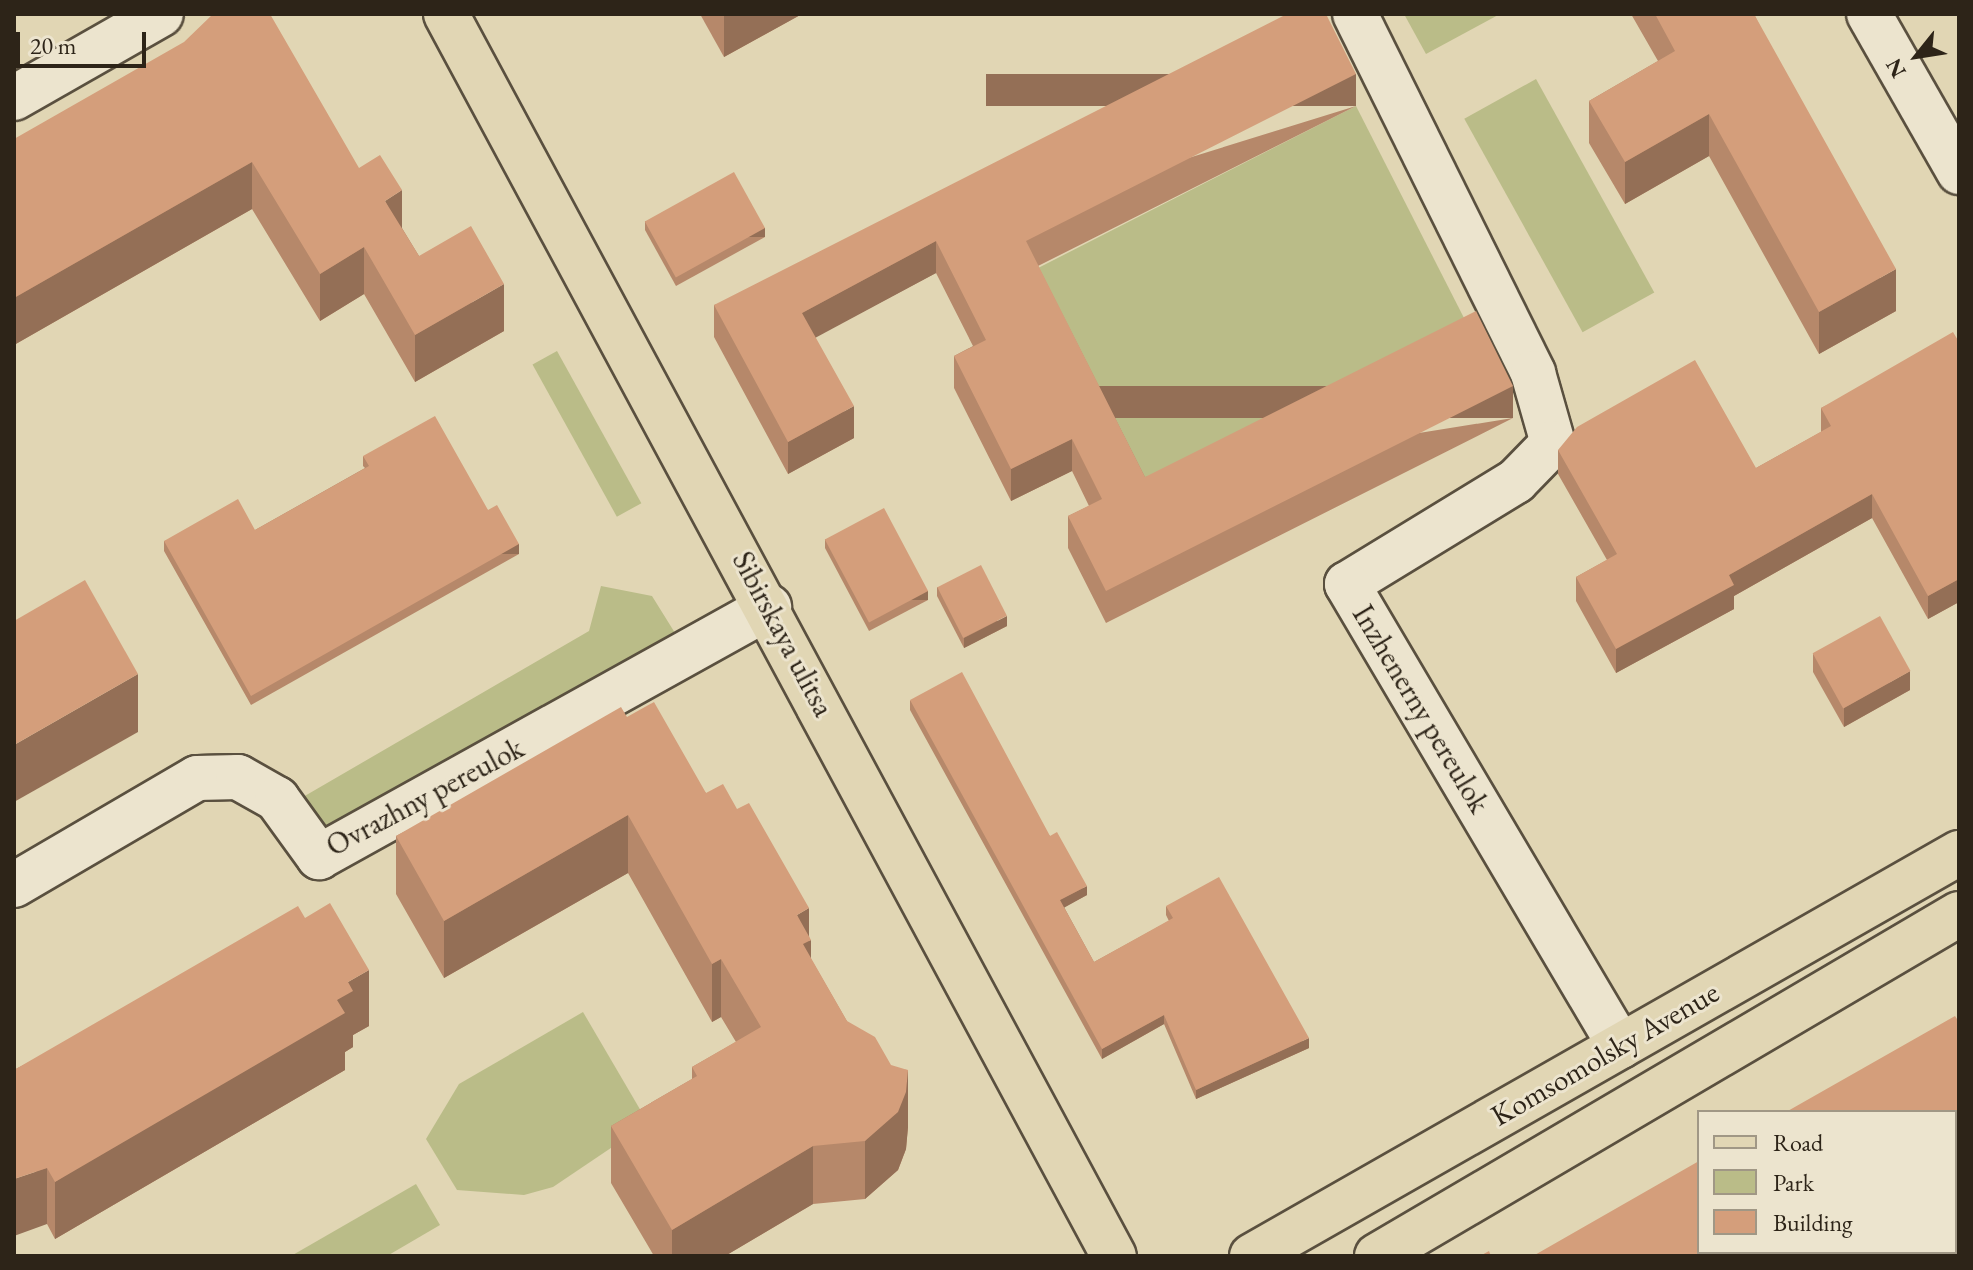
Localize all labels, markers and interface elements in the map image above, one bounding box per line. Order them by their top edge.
scale bar [20,16,150,66]
north arrow [1877,16,1957,96]
text: 20 m [30,30,77,61]
text: N [1879,53,1913,83]
street label: Sibirskaya ulitsa [724,545,842,723]
street label: Inzhenerny pereulok [1345,598,1497,820]
street label: Ovrazhny pereulok [320,730,530,864]
street label: Komsomolsky Avenue [1485,974,1725,1134]
legend [1697,1110,1957,1254]
text: Road [1773,1127,1823,1158]
text: Park [1773,1167,1814,1198]
text: Building [1773,1207,1853,1238]

